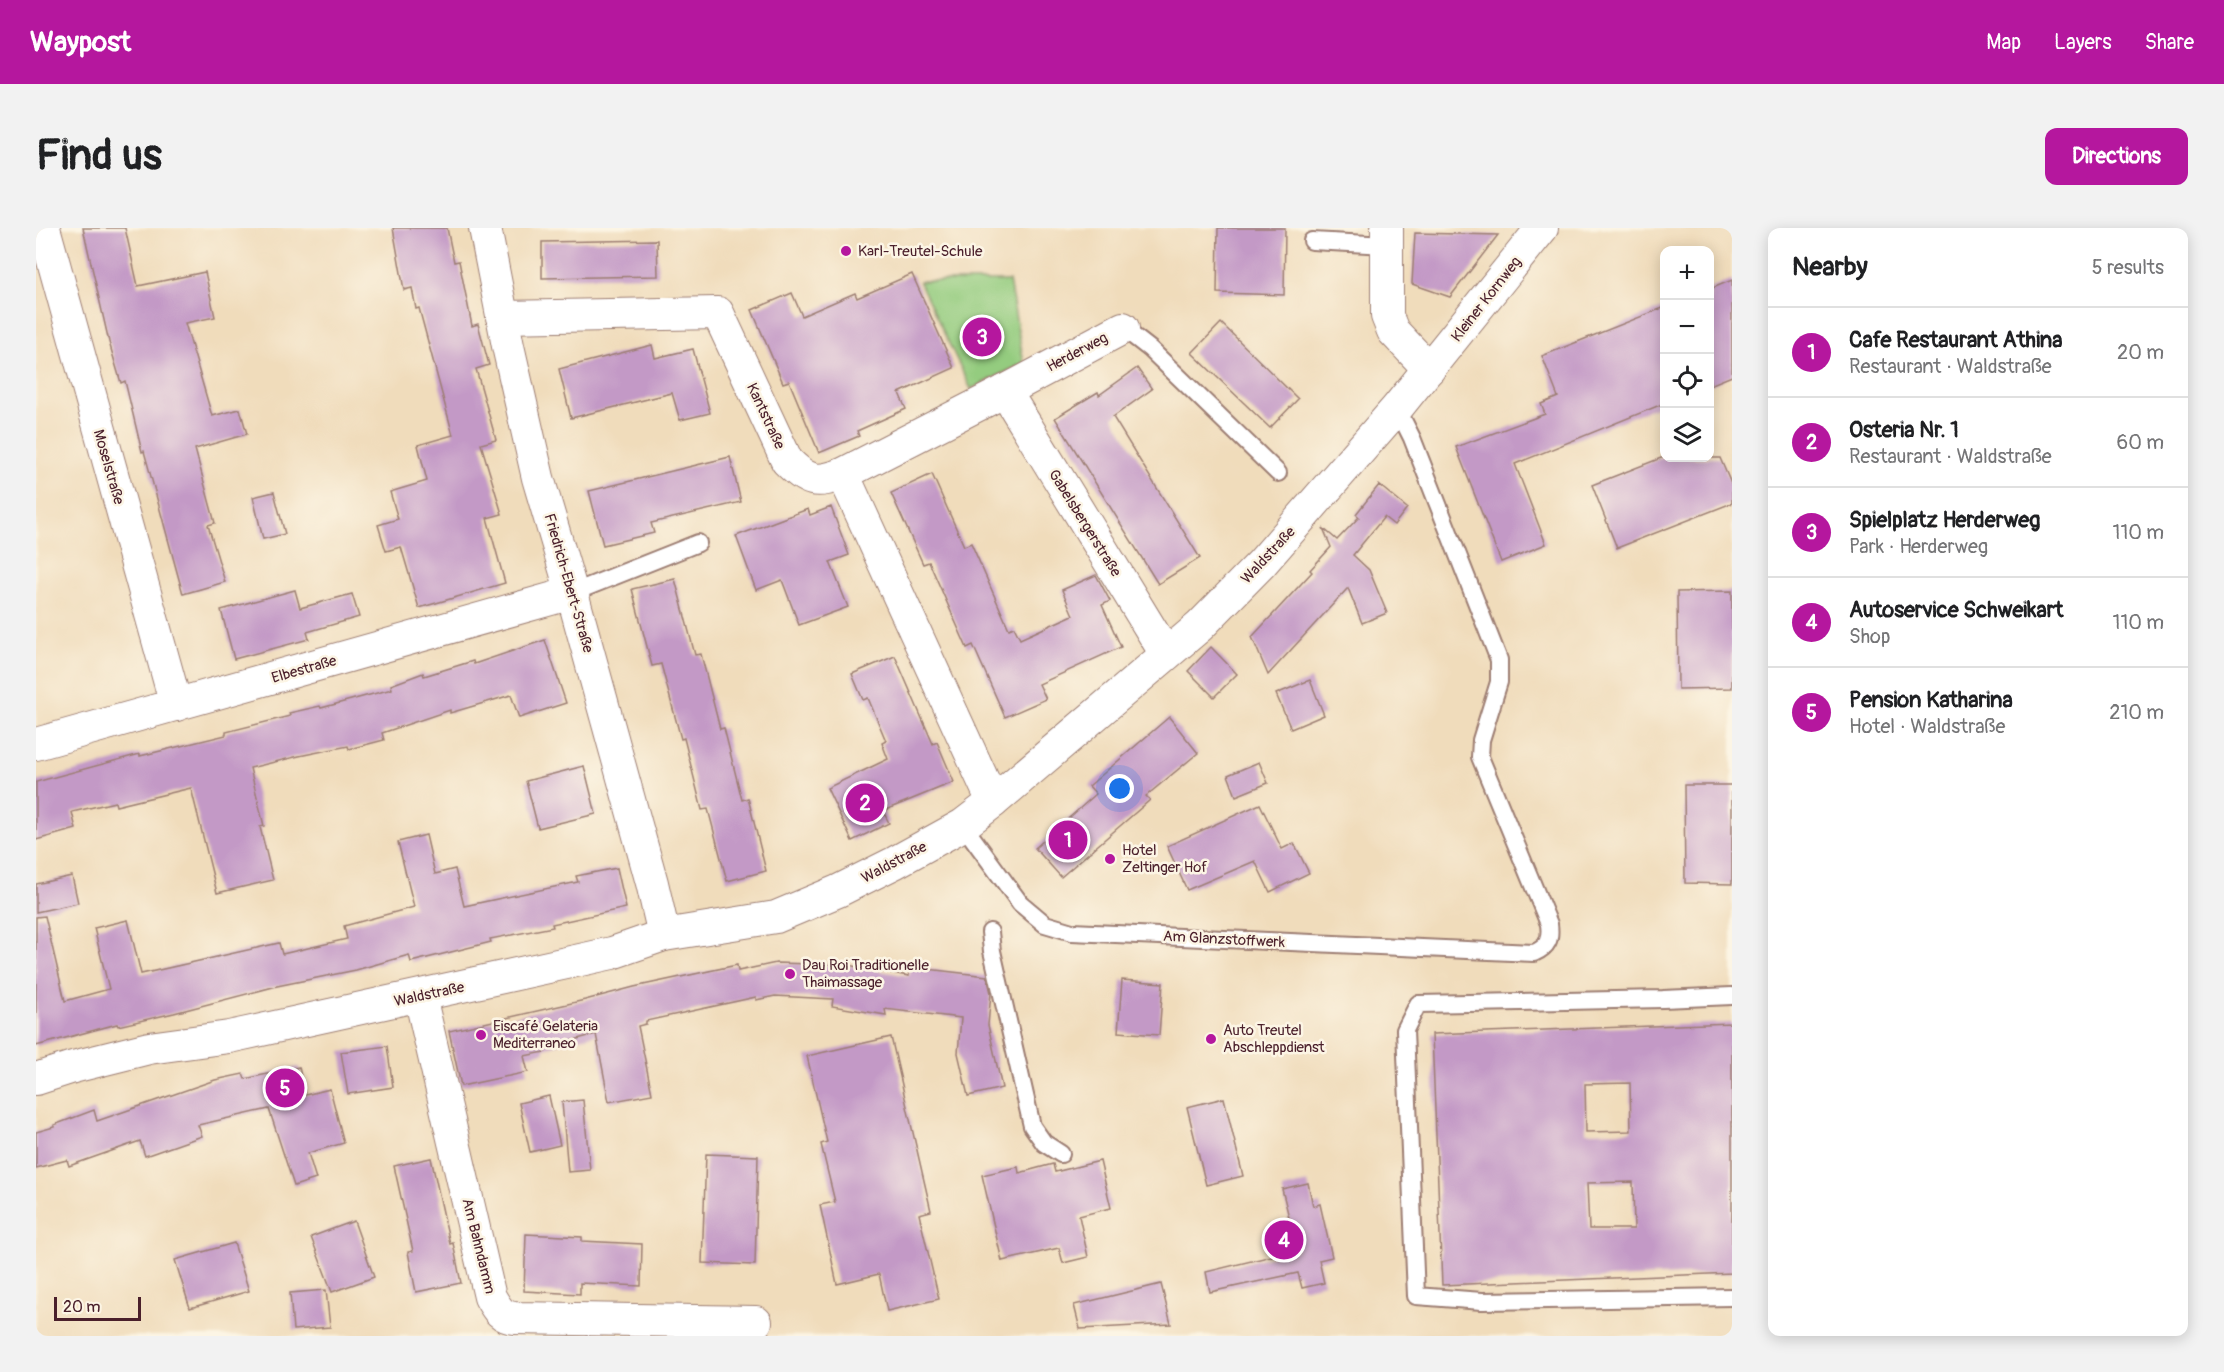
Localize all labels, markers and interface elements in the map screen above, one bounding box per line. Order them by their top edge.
text: Waypost [30,25,131,60]
text: Map [1986,29,2021,56]
text: Layers [2054,29,2112,56]
text: Share [2145,29,2194,56]
button: Directions [2045,128,2188,185]
text: Find us [36,130,162,182]
place label: Karl-Treutel-Schule [858,242,983,261]
marker: Karl-Treutel-Schule [839,244,853,258]
map controls [1660,246,1714,462]
button: + [1660,246,1714,300]
text: Nearby [1792,251,1868,283]
street label: Kleiner Kornweg [1447,253,1526,346]
text: 5 results [2092,255,2164,280]
button: − [1660,300,1714,354]
pin: 3 [962,314,1002,360]
text: Cafe Restaurant Athina [1849,326,2063,354]
street label: Herderweg [1043,328,1111,376]
text: 1 [1808,340,1815,365]
text: 20 m [2117,340,2164,365]
button: locate [1660,354,1714,408]
text: Restaurant · Waldstraße [1849,354,2052,379]
street label: Kantstraße [742,380,789,453]
button: layers [1660,408,1714,462]
text: Osteria Nr. 1 [1849,416,1959,444]
street label: Moselstraße [89,427,128,507]
text: 2 [1806,430,1817,455]
text: 60 m [2117,430,2164,455]
text: Restaurant · Waldstraße [1849,444,2052,469]
street label: Gabelsbergerstraße [1044,466,1126,581]
text: Spielplatz Herderweg [1849,506,2040,534]
street label: Friedrich-Ebert-Straße [540,511,598,656]
text: 3 [1806,520,1817,545]
text: 110 m [2113,520,2164,545]
street label: Waldstraße [1237,522,1300,588]
text: Park · Herderweg [1849,534,1988,559]
text: Autoservice Schweikart [1849,596,2063,624]
text: 4 [1806,610,1817,635]
text: 110 m [2113,610,2164,635]
text: Shop [1849,624,1890,649]
street label: Elbestraße [269,651,339,688]
text: Pension Katharina [1849,686,2013,714]
text: 5 [1806,700,1817,725]
text: 210 m [2109,700,2164,725]
text: Hotel · Waldstraße [1849,714,2005,739]
your location [1105,774,1134,803]
pin: 2 [846,780,884,826]
pin: 1 [1048,818,1088,862]
street label: Waldstraße [858,837,931,888]
place label: Hotel Zeltinger Hof [1122,841,1207,877]
marker: Hotel Zeltinger Hof [1103,852,1117,866]
street label: Am Glanzstoffwerk [1163,927,1286,952]
place label: Dau Roi Traditionelle Thaimassage [802,956,929,992]
marker: Dau Roi Traditionelle Thaimassage [783,967,797,981]
street label: Waldstraße [392,978,467,1011]
place label: Eiscafé Gelateria Mediterraneo [493,1017,598,1053]
place label: Auto Treutel Abschleppdienst [1223,1021,1326,1057]
marker: Eiscafé Gelateria Mediterraneo [474,1028,488,1042]
marker: Auto Treutel Abschleppdienst [1204,1032,1218,1046]
pin: 5 [266,1066,304,1110]
street label: Am Bahndamm [457,1196,500,1296]
pin: 4 [1264,1218,1304,1262]
scale bar [54,1294,141,1322]
text: 20 m [63,1297,101,1317]

